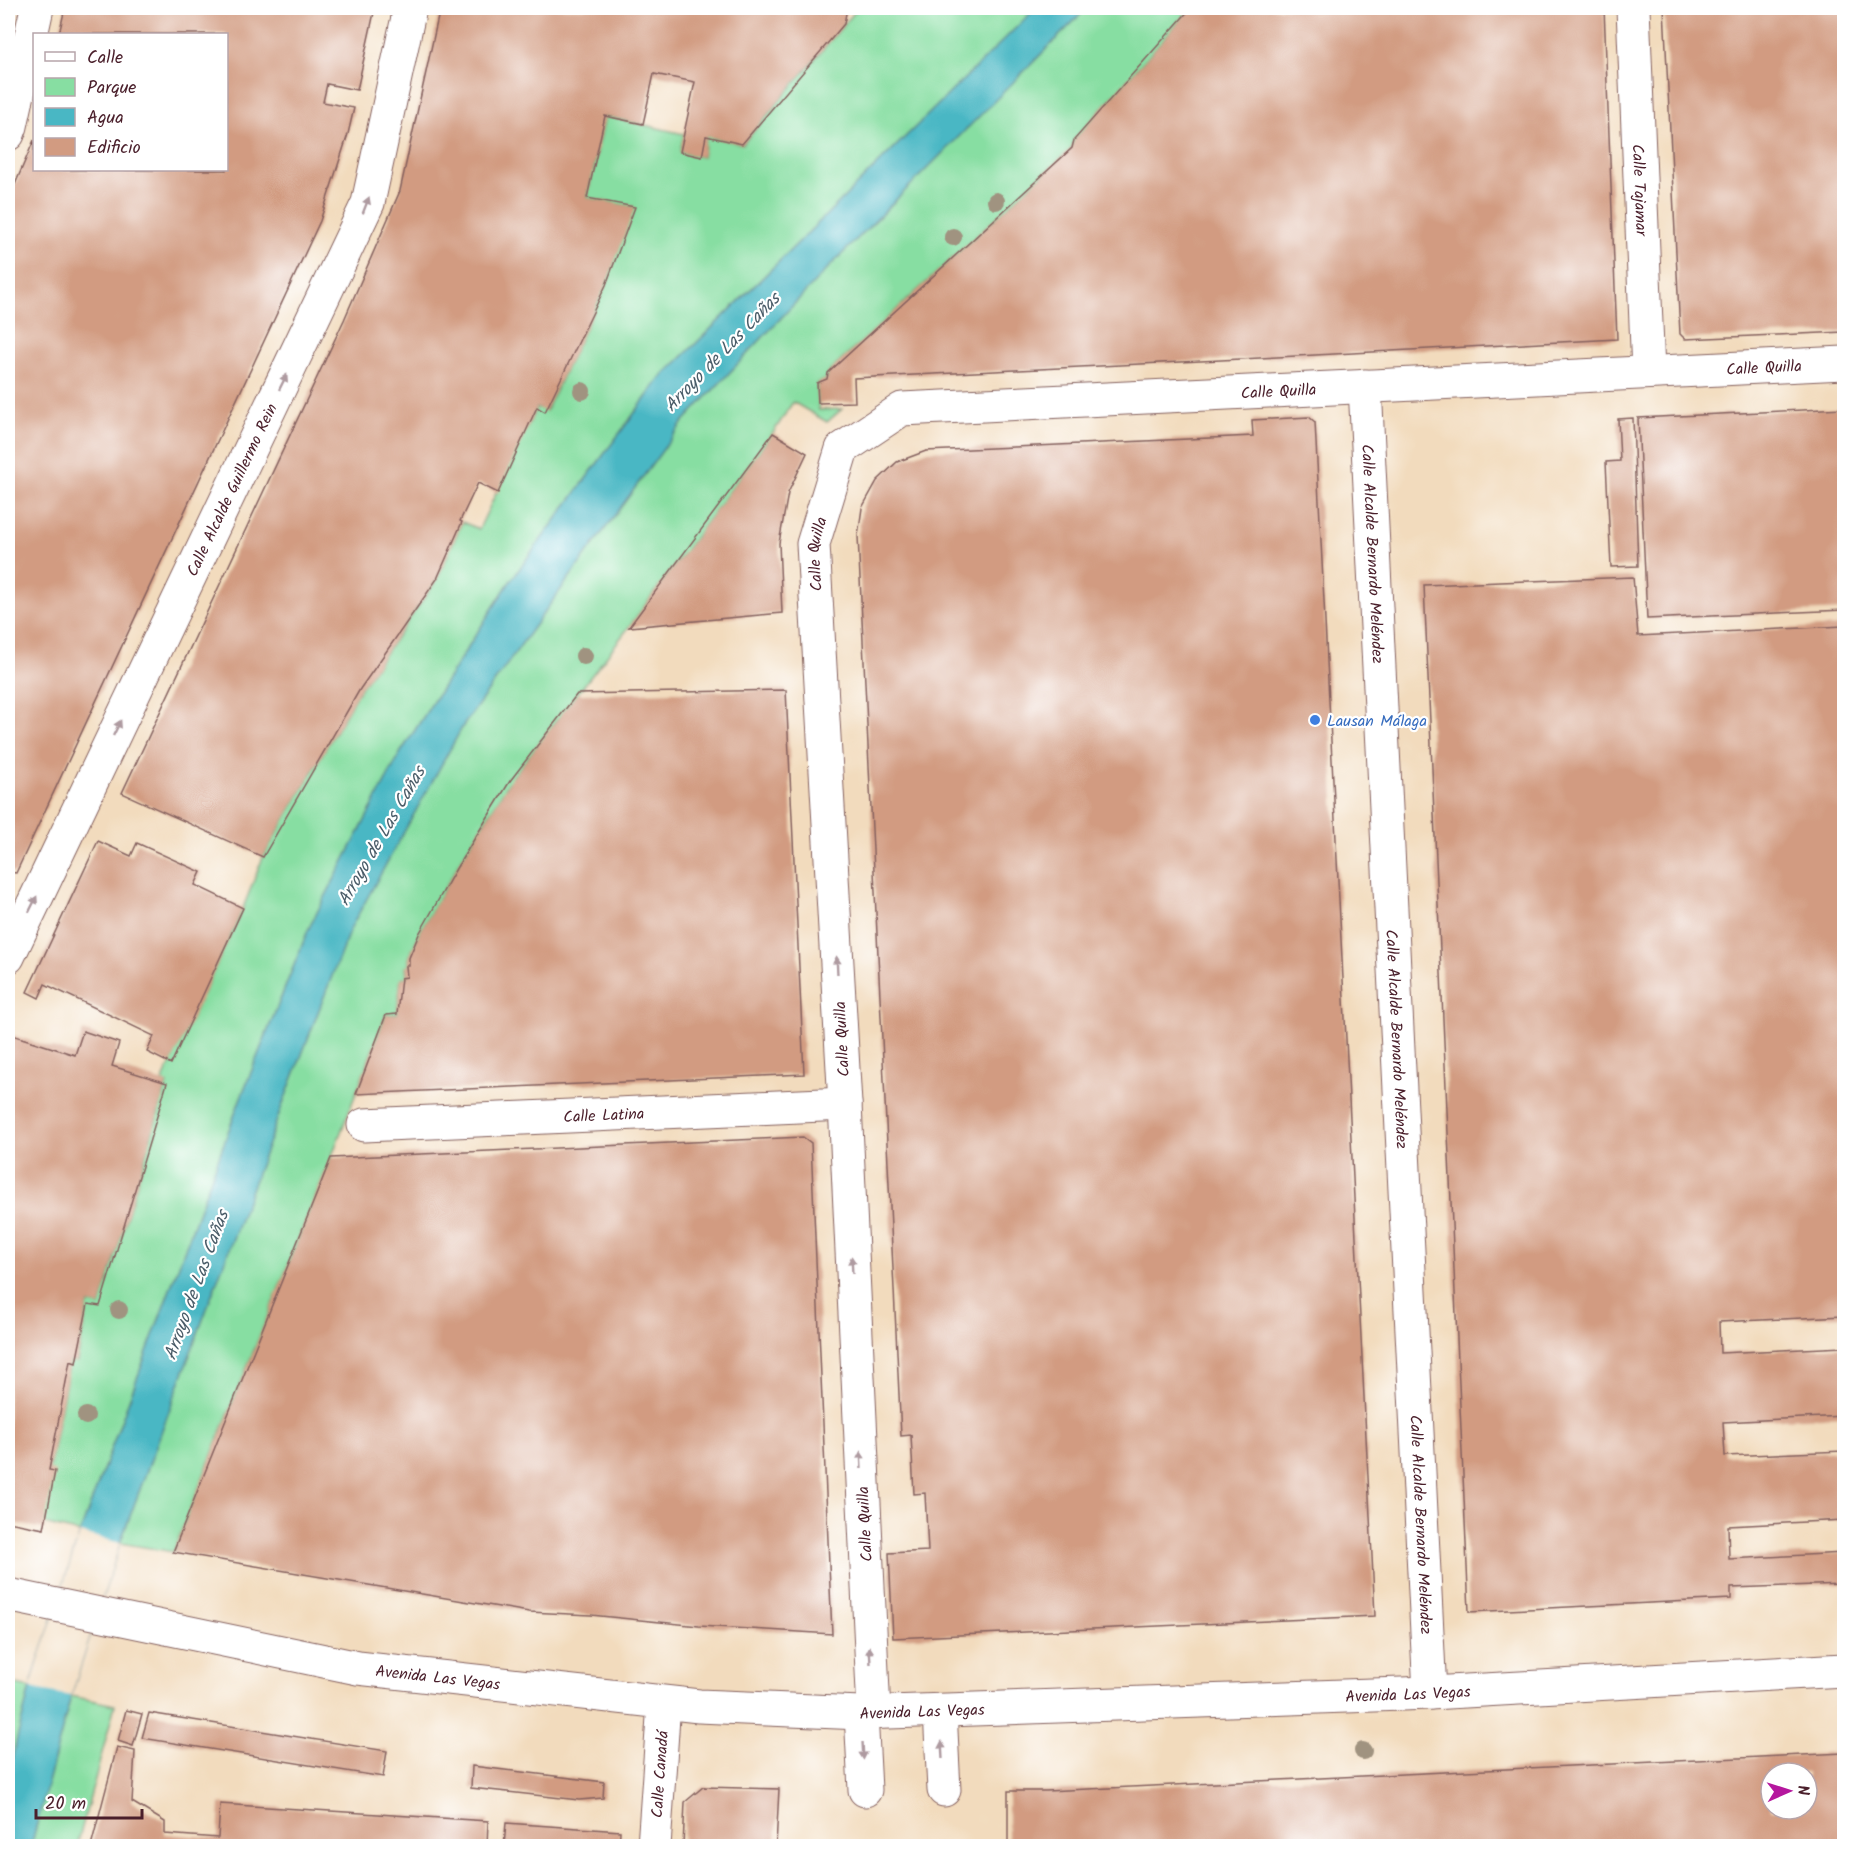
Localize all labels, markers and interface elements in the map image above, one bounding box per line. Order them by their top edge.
legend [33,33,228,171]
text: Calle [87,44,123,73]
text: Parque [87,74,136,103]
text: Agua [87,104,124,133]
text: Edificio [87,134,141,163]
street label: Calle Tajamar [1625,144,1653,238]
one-way arrow [361,196,371,214]
water label: Arroyo de Las Cañas [658,285,790,420]
street label: Calle Quilla [1726,354,1802,383]
one-way arrow [278,373,287,390]
street label: Calle Quilla [1240,378,1317,406]
street label: Calle Alcalde Guillermo Rein [180,399,285,581]
street label: Calle Alcalde Bernardo Meléndez [1354,444,1390,664]
street label: Calle Quilla [802,514,835,592]
place label: Lausan Málaga [1327,709,1427,734]
marker: Lausan Málaga [1308,713,1322,727]
one-way arrow [111,719,121,737]
water label: Arroyo de Las Cañas [330,759,435,912]
one-way arrow [28,895,37,912]
street label: Calle Alcalde Bernardo Meléndez [1378,929,1414,1150]
one-way arrow [832,956,842,975]
street label: Calle Quilla [828,1000,857,1077]
street label: Calle Latina [563,1102,645,1130]
water label: Arroyo de Las Cañas [157,1205,239,1364]
one-way arrow [848,1256,857,1275]
street label: Calle Alcalde Bernardo Meléndez [1402,1414,1438,1635]
one-way arrow [857,1450,866,1469]
street label: Calle Quilla [851,1485,880,1562]
one-way arrow [866,1645,875,1664]
street label: Avenida Las Vegas [374,1659,502,1698]
street label: Avenida Las Vegas [1345,1680,1471,1710]
street label: Avenida Las Vegas [859,1698,985,1727]
street label: Calle Canadá [645,1728,676,1819]
one-way arrow [937,1741,946,1760]
one-way arrow [859,1742,868,1761]
north arrow [1759,1761,1819,1821]
scale bar [36,1782,142,1820]
text: N [1790,1785,1815,1796]
text: 20 m [45,1790,86,1819]

